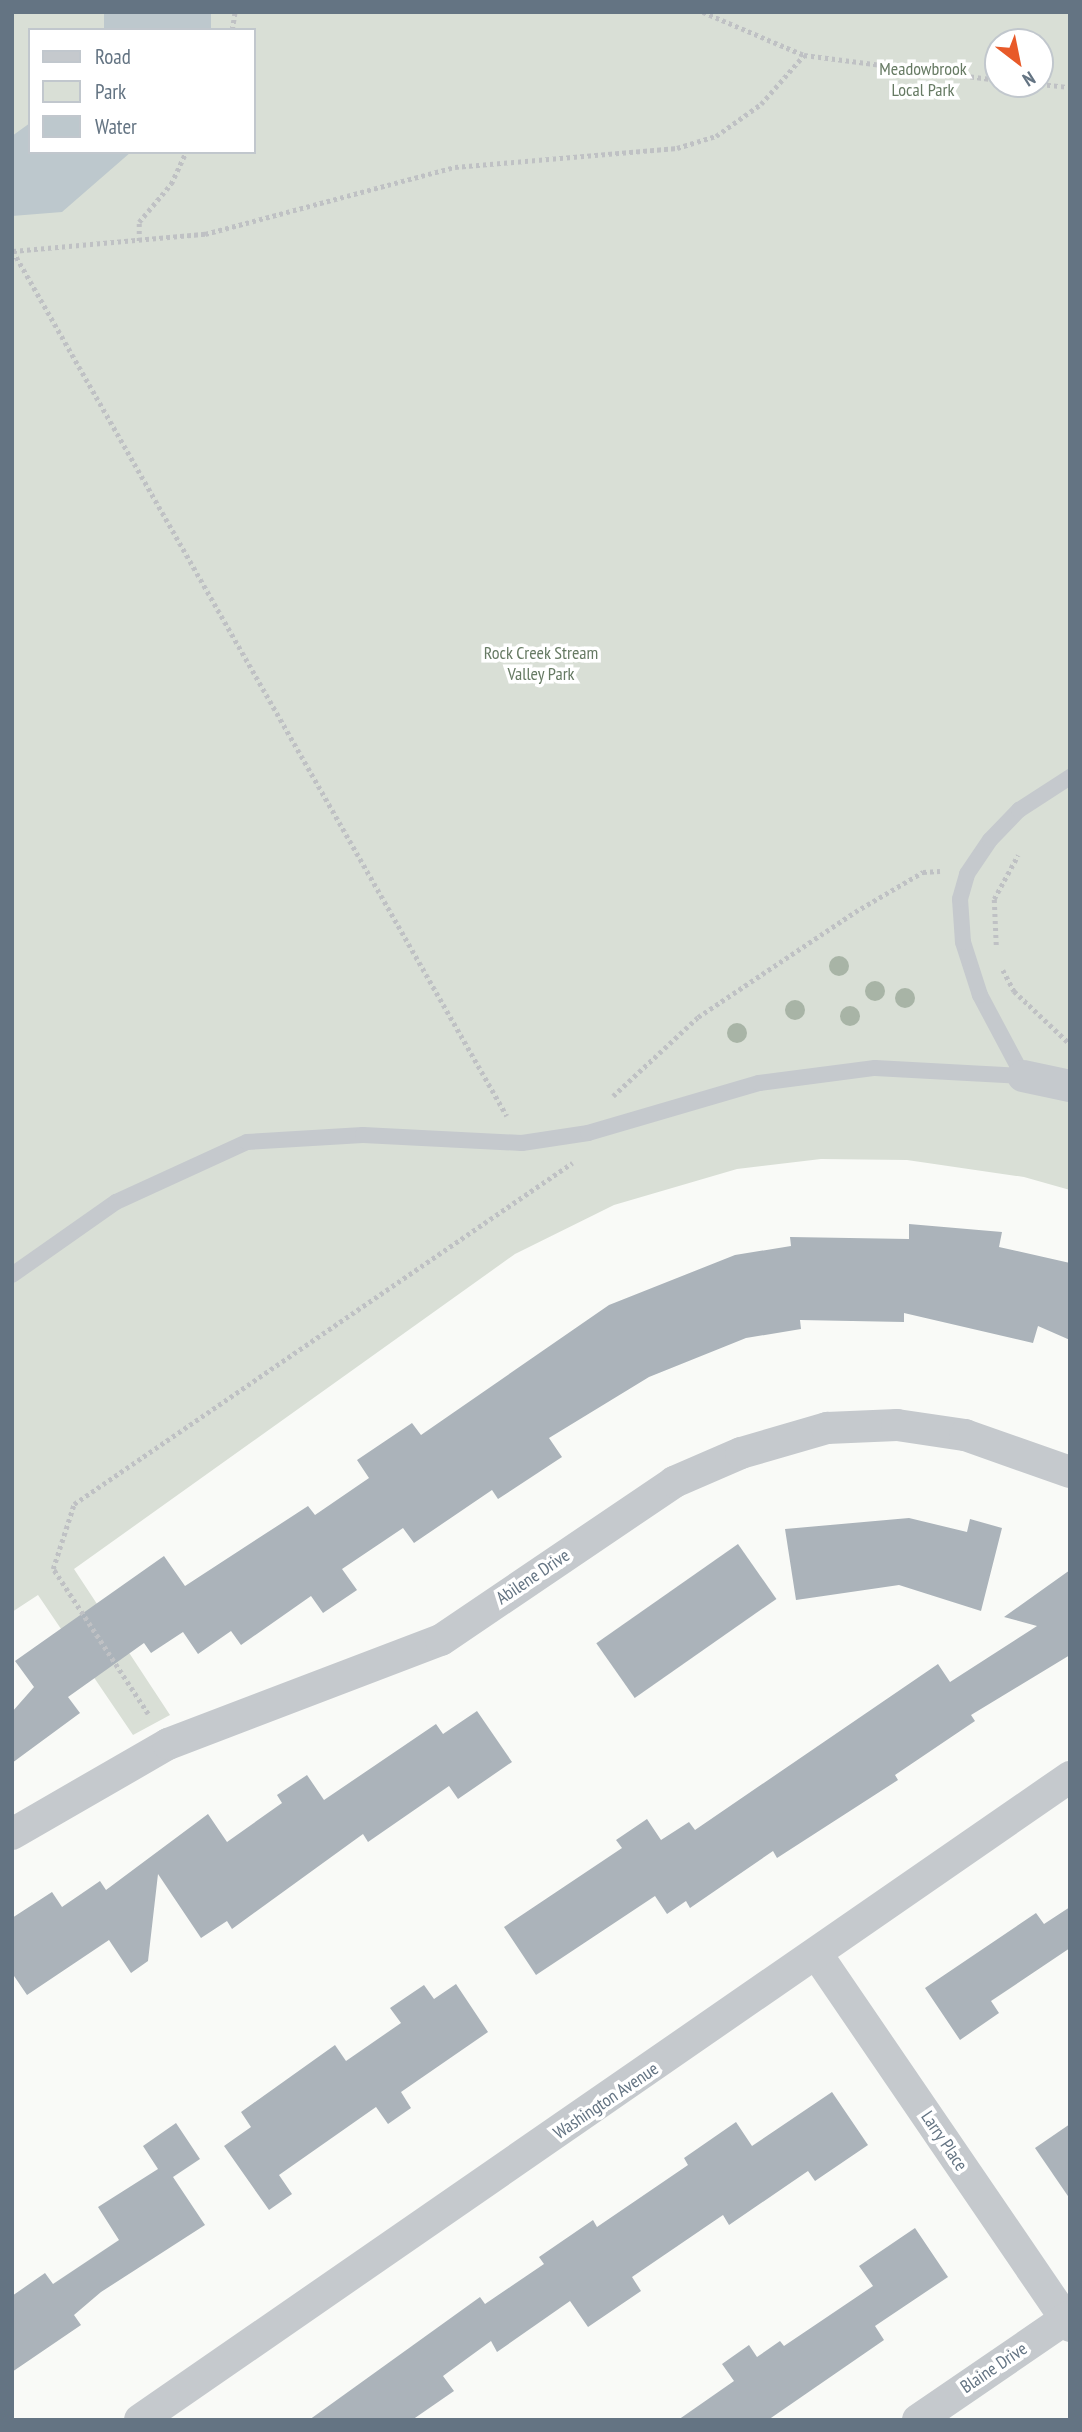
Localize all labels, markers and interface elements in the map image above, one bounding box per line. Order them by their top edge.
legend [28,28,256,154]
north arrow [984,28,1054,98]
text: Road [95,43,131,70]
park label: Meadowbrook Local Park [879,59,967,102]
text: N [1018,66,1040,92]
text: Park [95,78,126,105]
text: Water [95,113,137,140]
park label: Rock Creek Stream Valley Park [483,643,599,686]
street label: Abilene Drive [492,1545,574,1609]
street label: Washington Avenue [549,2058,663,2144]
street label: Larry Place [916,2107,972,2175]
street label: Blaine Drive [957,2338,1031,2398]

